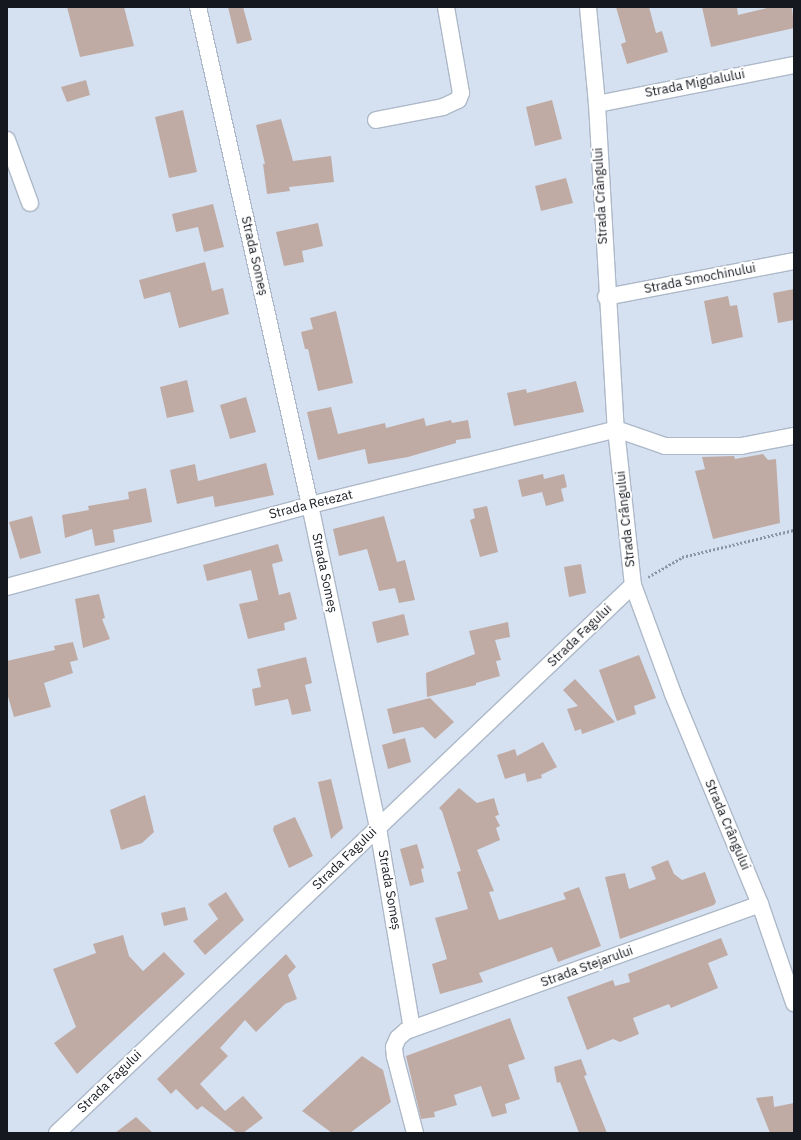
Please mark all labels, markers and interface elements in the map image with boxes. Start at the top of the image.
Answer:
street label: Strada Migdalului [644,67,746,101]
street label: Strada Crângului [591,147,611,245]
street label: Strada Someș [237,215,271,297]
street label: Strada Smochinului [643,261,757,297]
street label: Strada Crângului [613,470,639,568]
street label: Strada Retezat [268,487,354,523]
street label: Strada Someș [308,532,340,614]
street label: Strada Fagului [545,601,615,671]
street label: Strada Crângului [701,777,753,873]
street label: Strada Fagului [310,824,380,894]
street label: Strada Someș [374,849,404,931]
street label: Strada Stejarului [539,943,635,991]
street label: Strada Fagului [75,1047,145,1117]

